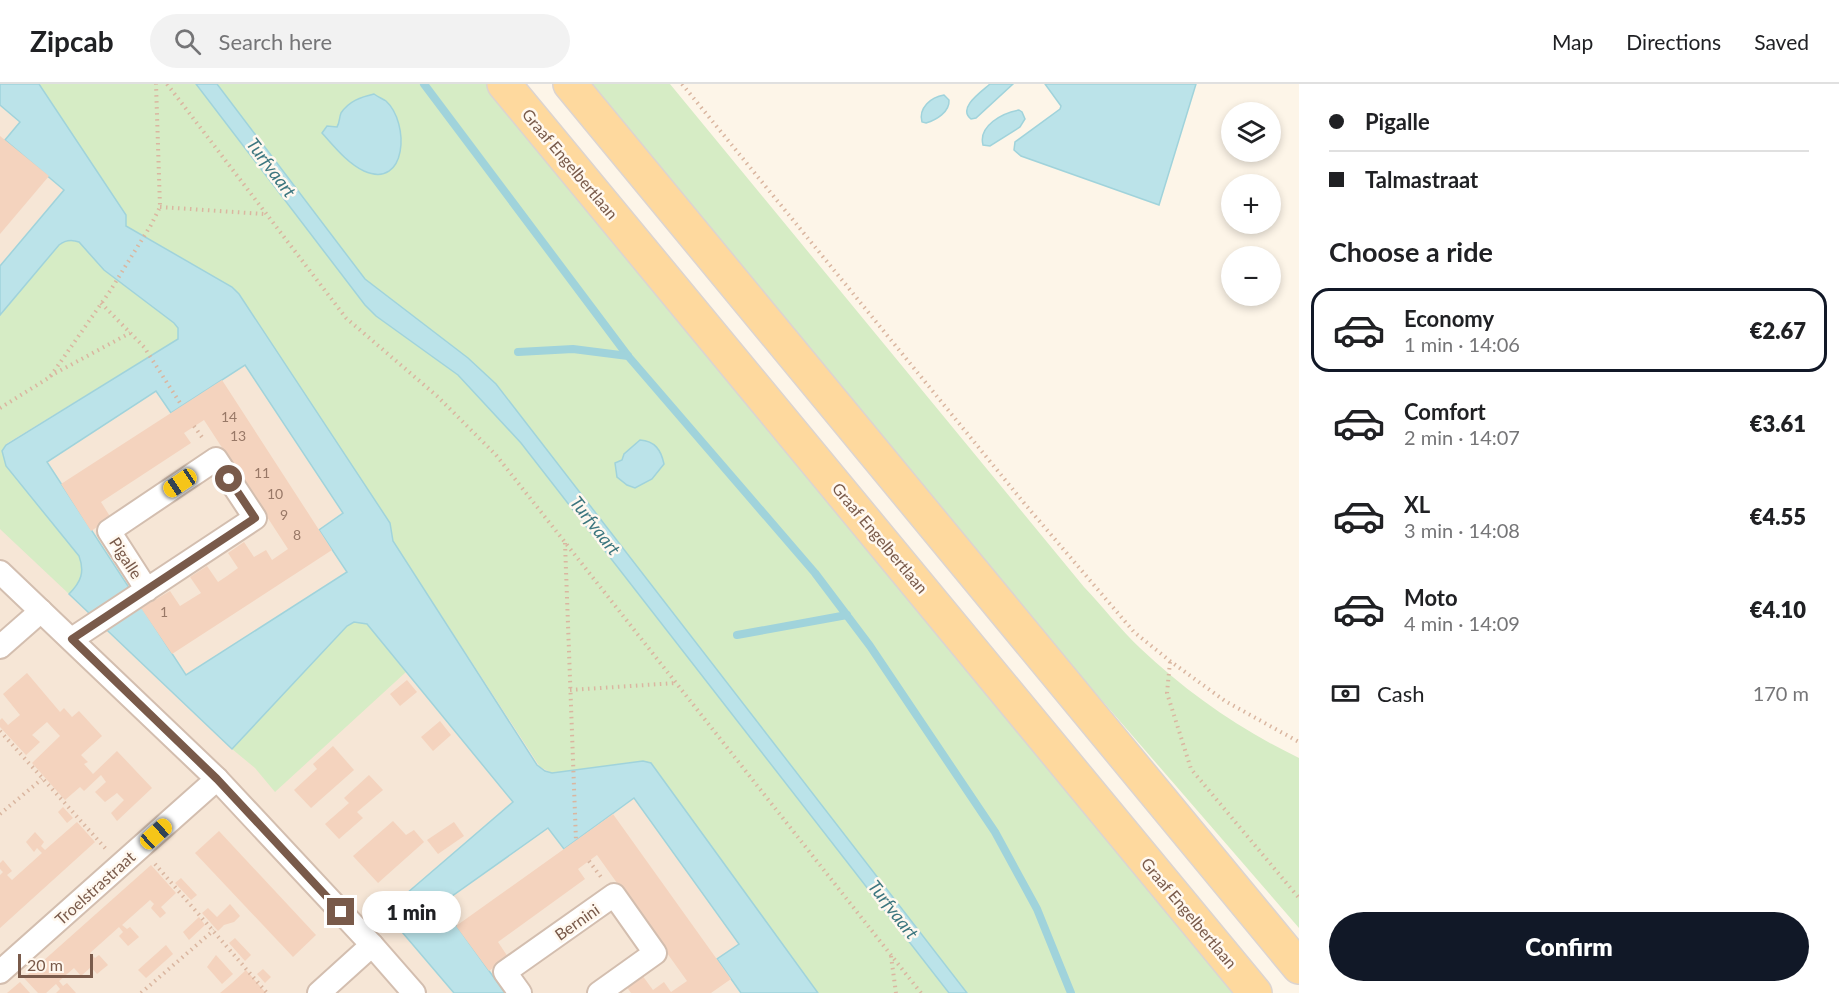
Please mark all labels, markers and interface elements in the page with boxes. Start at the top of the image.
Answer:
search box [150,14,570,68]
text: Zipcab [30,24,114,58]
icon: search [171,25,204,58]
text: Search here [219,28,332,55]
text: Map [1552,29,1593,54]
text: Directions [1626,29,1721,54]
text: Saved [1754,29,1809,54]
map controls [1221,102,1281,306]
button: layers [1221,102,1281,162]
street label: Graaf Engelbertlaan [519,105,622,223]
text: Pigalle [1365,108,1430,135]
water label: Turfvaart [242,133,302,202]
text: Talmastraat [1365,166,1478,193]
button: + [1221,174,1281,234]
text: Choose a ride [1329,235,1493,268]
button: − [1221,246,1281,306]
icon: car [1332,303,1386,357]
text: Economy [1404,305,1494,332]
text: €2.67 [1750,317,1806,344]
text: 1 min · 14:06 [1404,332,1520,356]
icon: car [1332,396,1386,450]
text: Comfort [1404,398,1486,425]
house number: 14 [221,408,237,425]
text: €3.61 [1750,410,1806,437]
text: 2 min · 14:07 [1404,425,1520,449]
house number: 13 [230,427,246,444]
house number: 11 [254,464,270,481]
car [160,465,200,501]
route start [215,465,242,492]
street label: Graaf Engelbertlaan [829,479,932,597]
house number: 10 [267,485,283,502]
icon: car [1332,489,1386,543]
water label: Turfvaart [566,491,626,560]
text: XL [1404,491,1430,518]
text: €4.55 [1750,503,1806,530]
house number: 9 [280,506,288,523]
text: 3 min · 14:08 [1404,518,1520,542]
house number: 8 [293,526,301,543]
street label: Pigalle [106,533,147,582]
icon: car [1332,582,1386,636]
text: Moto [1404,584,1458,611]
text: €4.10 [1750,596,1806,623]
house number: 1 [160,603,168,620]
text: 4 min · 14:09 [1404,611,1520,635]
icon: cash [1329,677,1362,710]
text: Cash [1377,680,1424,707]
text: 170 m [1753,681,1809,705]
car [137,815,175,853]
street label: Troelstrastraat [51,847,139,928]
street label: Graaf Engelbertlaan [1138,854,1241,972]
water label: Turfvaart [864,875,924,944]
callout: 1 min [362,891,461,933]
route end [327,898,354,925]
street label: Bernini [551,899,603,944]
text: 1 min [387,900,436,924]
button: Confirm [1329,912,1809,981]
scale bar [18,951,93,978]
text: 20 m [27,955,63,974]

